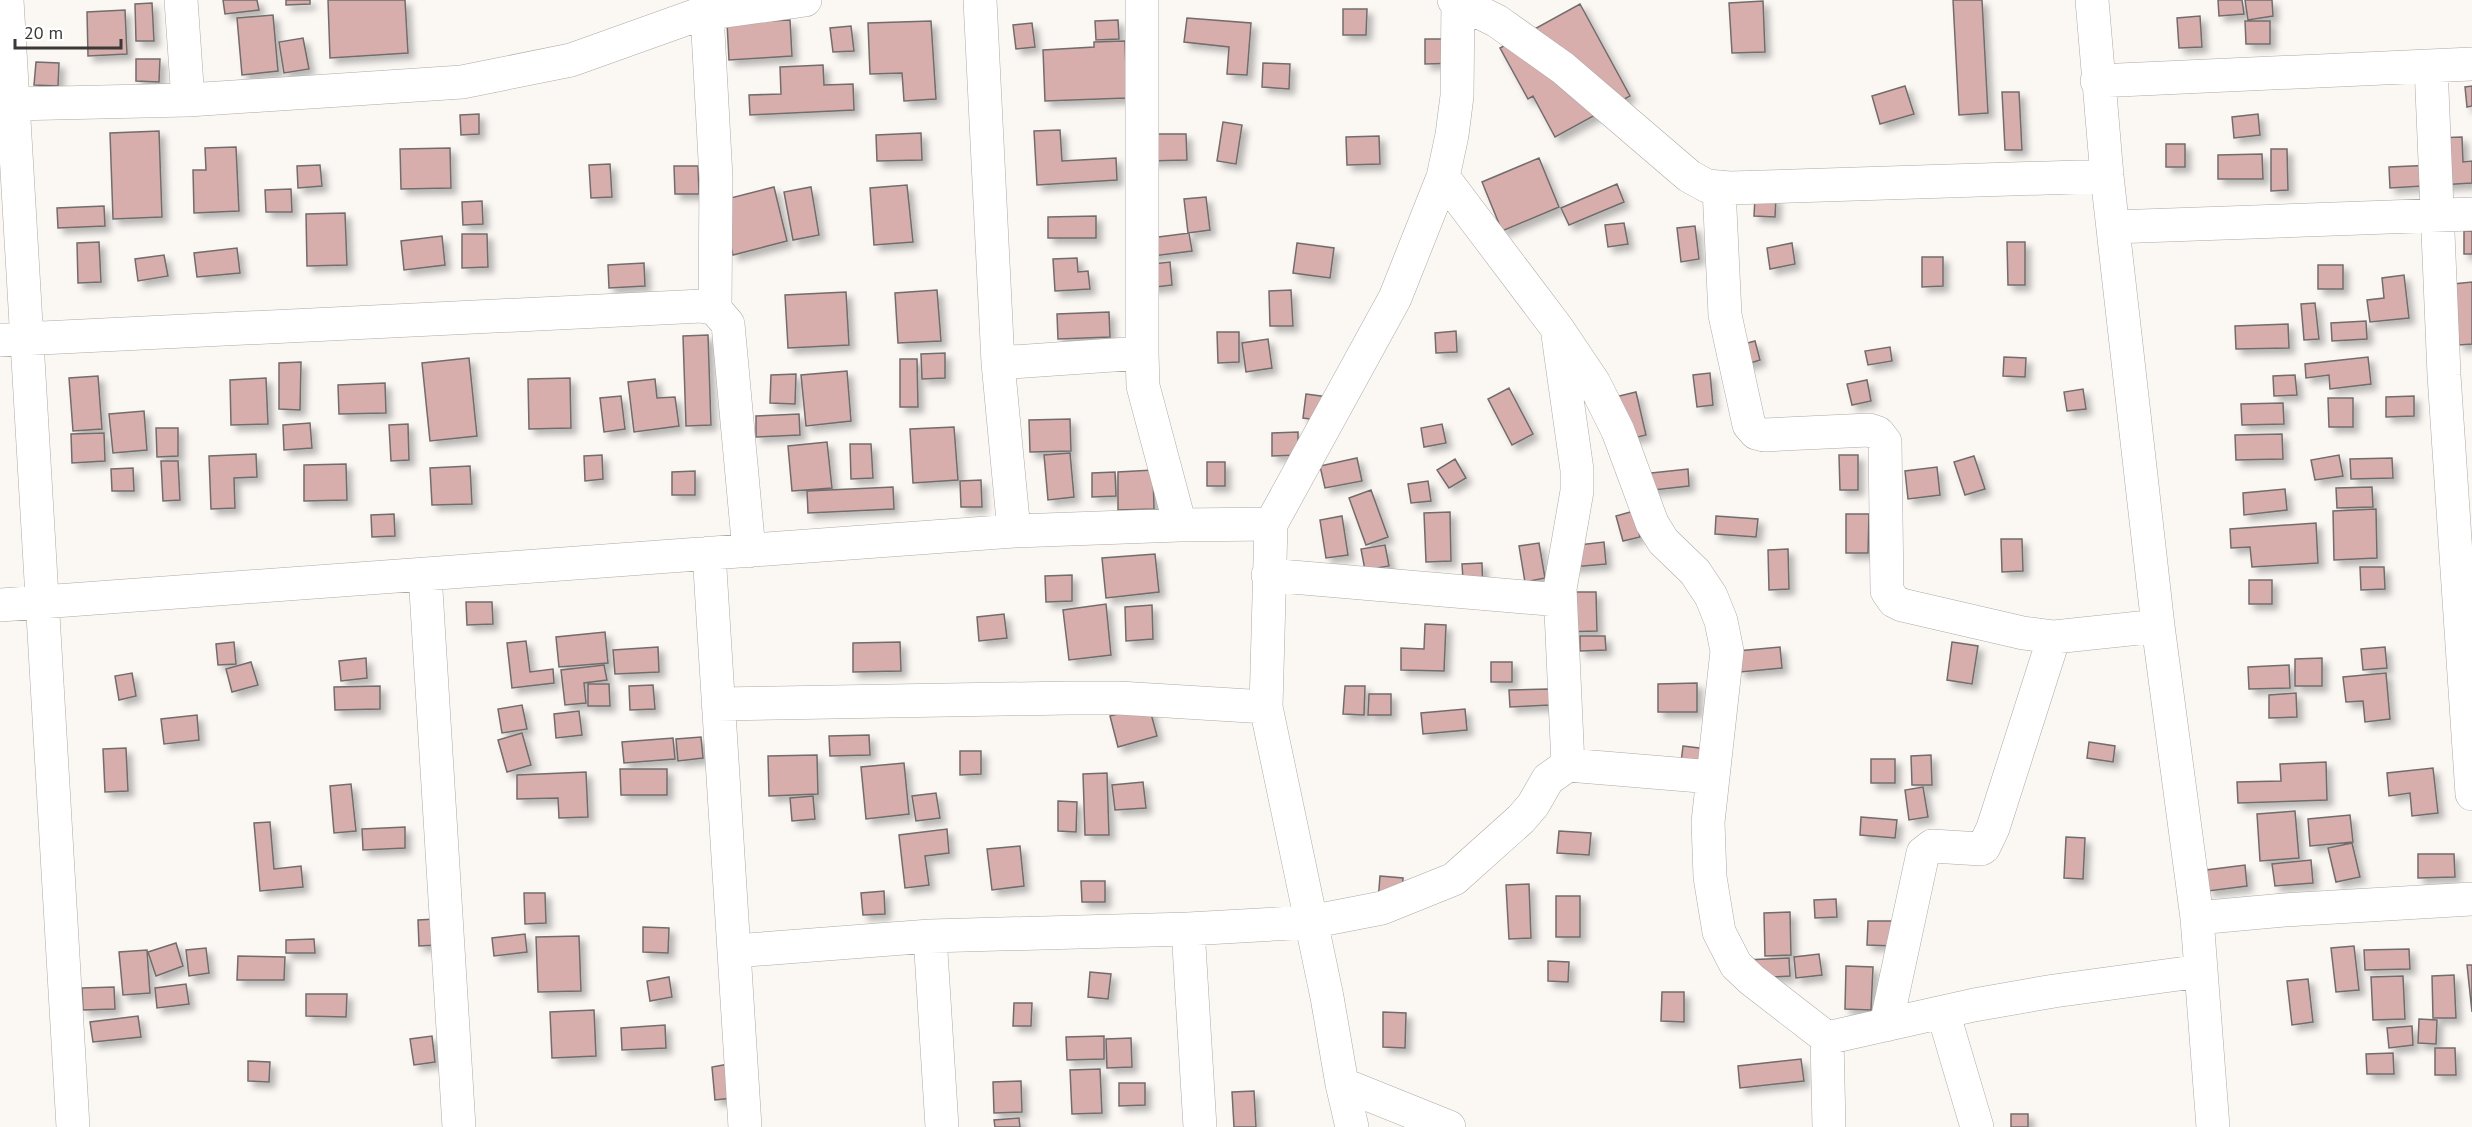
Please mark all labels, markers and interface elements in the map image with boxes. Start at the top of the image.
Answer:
scale bar [15,12,122,50]
text: 20 m [24,21,63,44]

